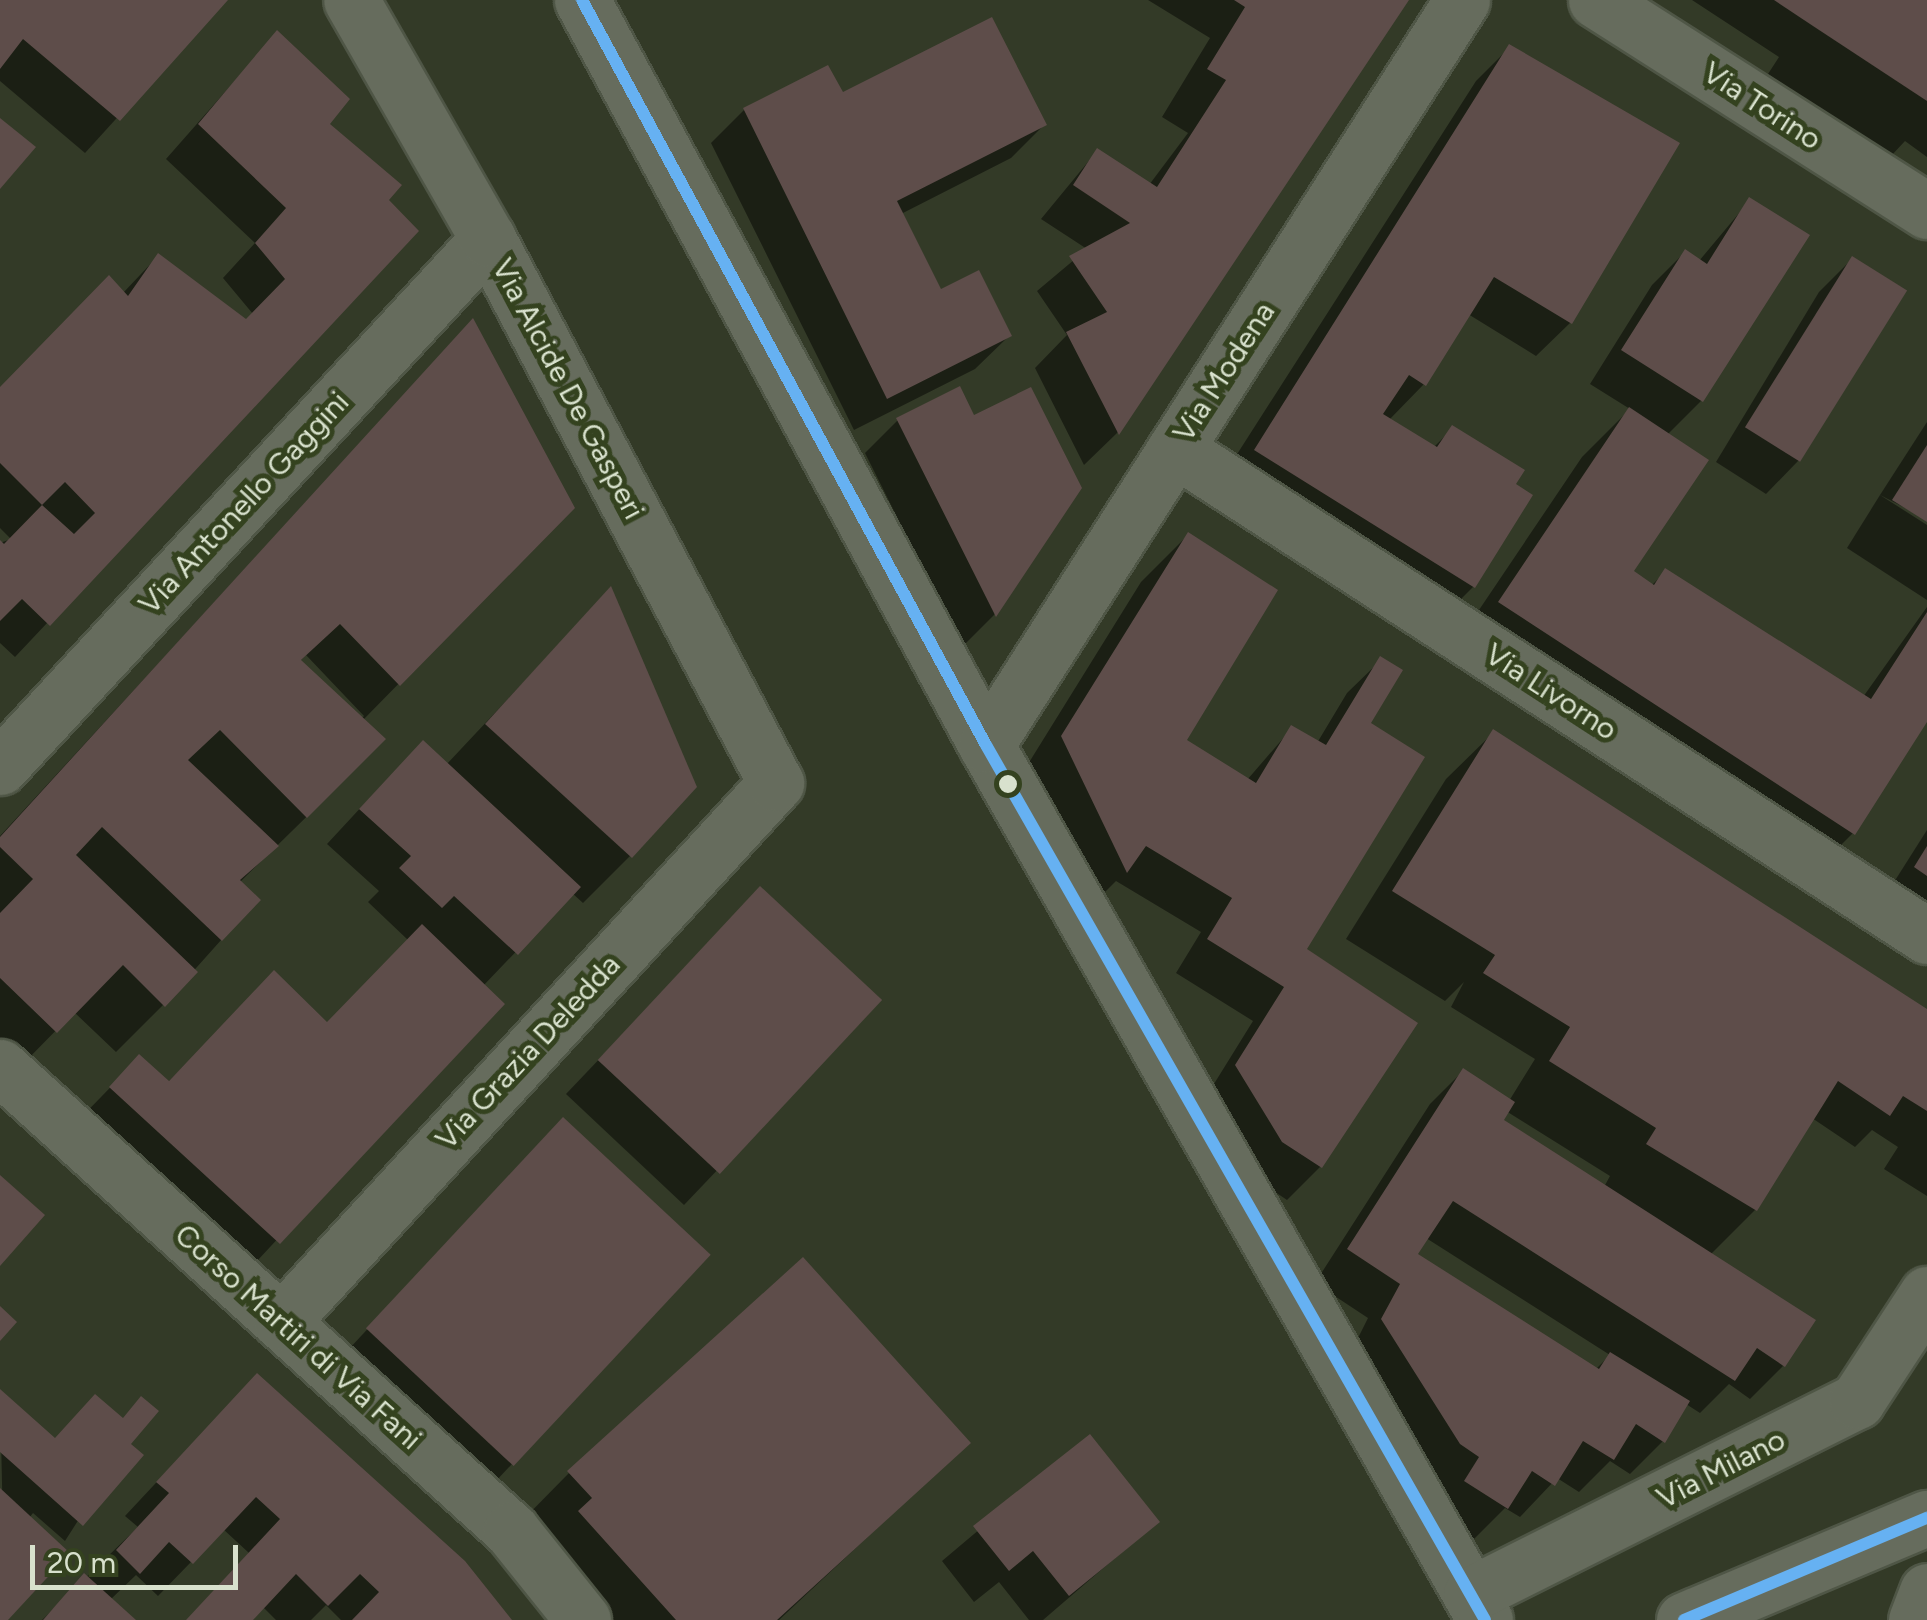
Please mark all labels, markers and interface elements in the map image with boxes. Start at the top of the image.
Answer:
street label: Via Torino [1696,54,1828,158]
street label: Via Alcide De Gasperi [484,253,652,525]
street label: Via Modena [1166,295,1282,449]
street label: Via Antonello Gaggini [132,384,356,622]
street label: Via Livorno [1478,636,1624,748]
unlabelled marker [998,774,1018,794]
street label: Via Grazia Deledda [428,947,628,1157]
street label: Corso Martiri di Via Fani [167,1217,429,1457]
street label: Via Milano [1651,1421,1791,1517]
scale bar [35,1525,242,1587]
text: 20 m [47,1544,116,1581]

